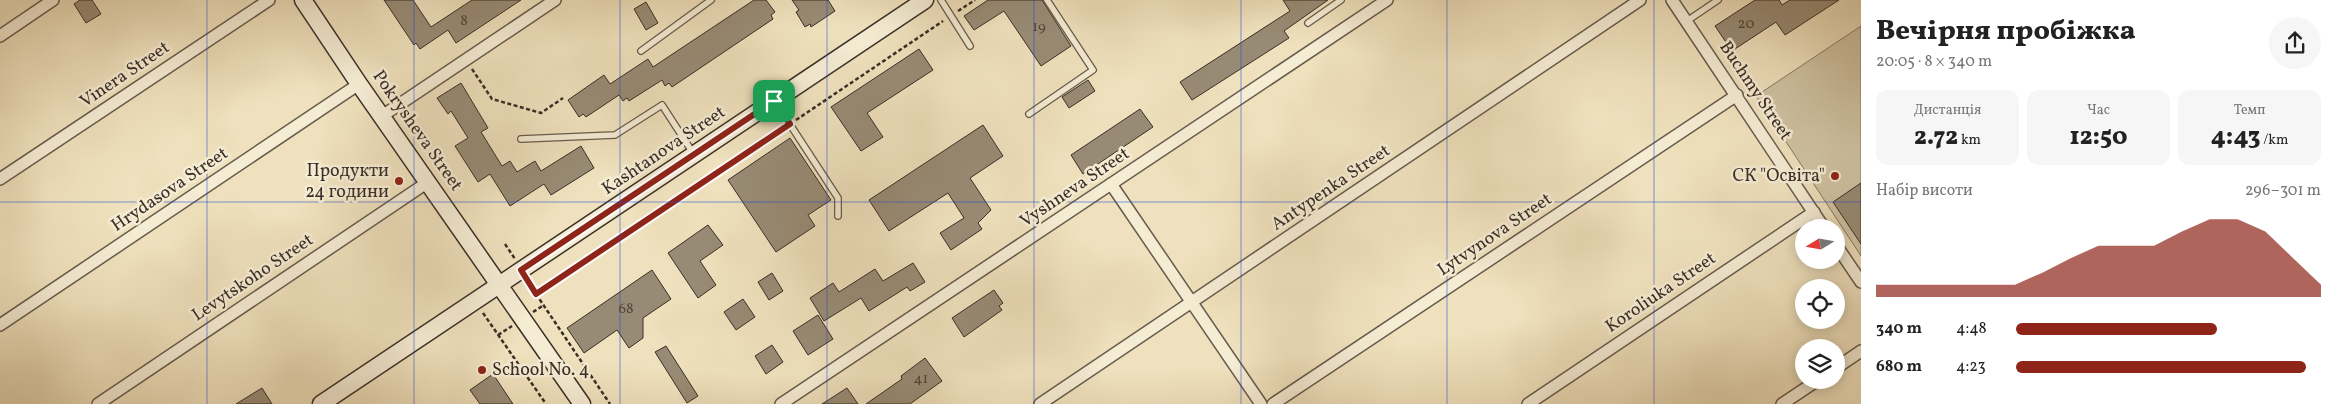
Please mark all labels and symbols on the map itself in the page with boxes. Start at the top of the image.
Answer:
house number: 8 [460,11,468,32]
house number: 20 [1738,14,1754,35]
house number: 19 [1032,17,1046,38]
street label: Vinera Street [75,36,175,114]
street label: Buchmy Street [1713,36,1797,146]
street label: Pokrysheva Street [366,65,468,197]
pin [753,80,795,122]
street label: Kashtanova Street [597,100,731,202]
street label: Antypenka Street [1267,139,1395,237]
street label: Hrydasova Street [107,142,233,238]
street label: Vyshneva Street [1015,142,1135,234]
place label: Продукти 24 години [305,159,389,205]
place label: СК "Освіта" [1733,164,1825,189]
marker: СК "Освіта" [1829,170,1841,182]
marker: Продукти 24 години [393,175,405,187]
street label: Lytvynova Street [1433,187,1557,283]
north arrow [1795,219,1845,269]
street label: Levytskoho Street [187,228,319,328]
street label: Koroliuka Street [1601,247,1721,339]
house number: 68 [618,299,634,320]
place label: School No. 4 [492,358,590,383]
marker: School No. 4 [476,364,488,376]
house number: 41 [914,369,928,390]

